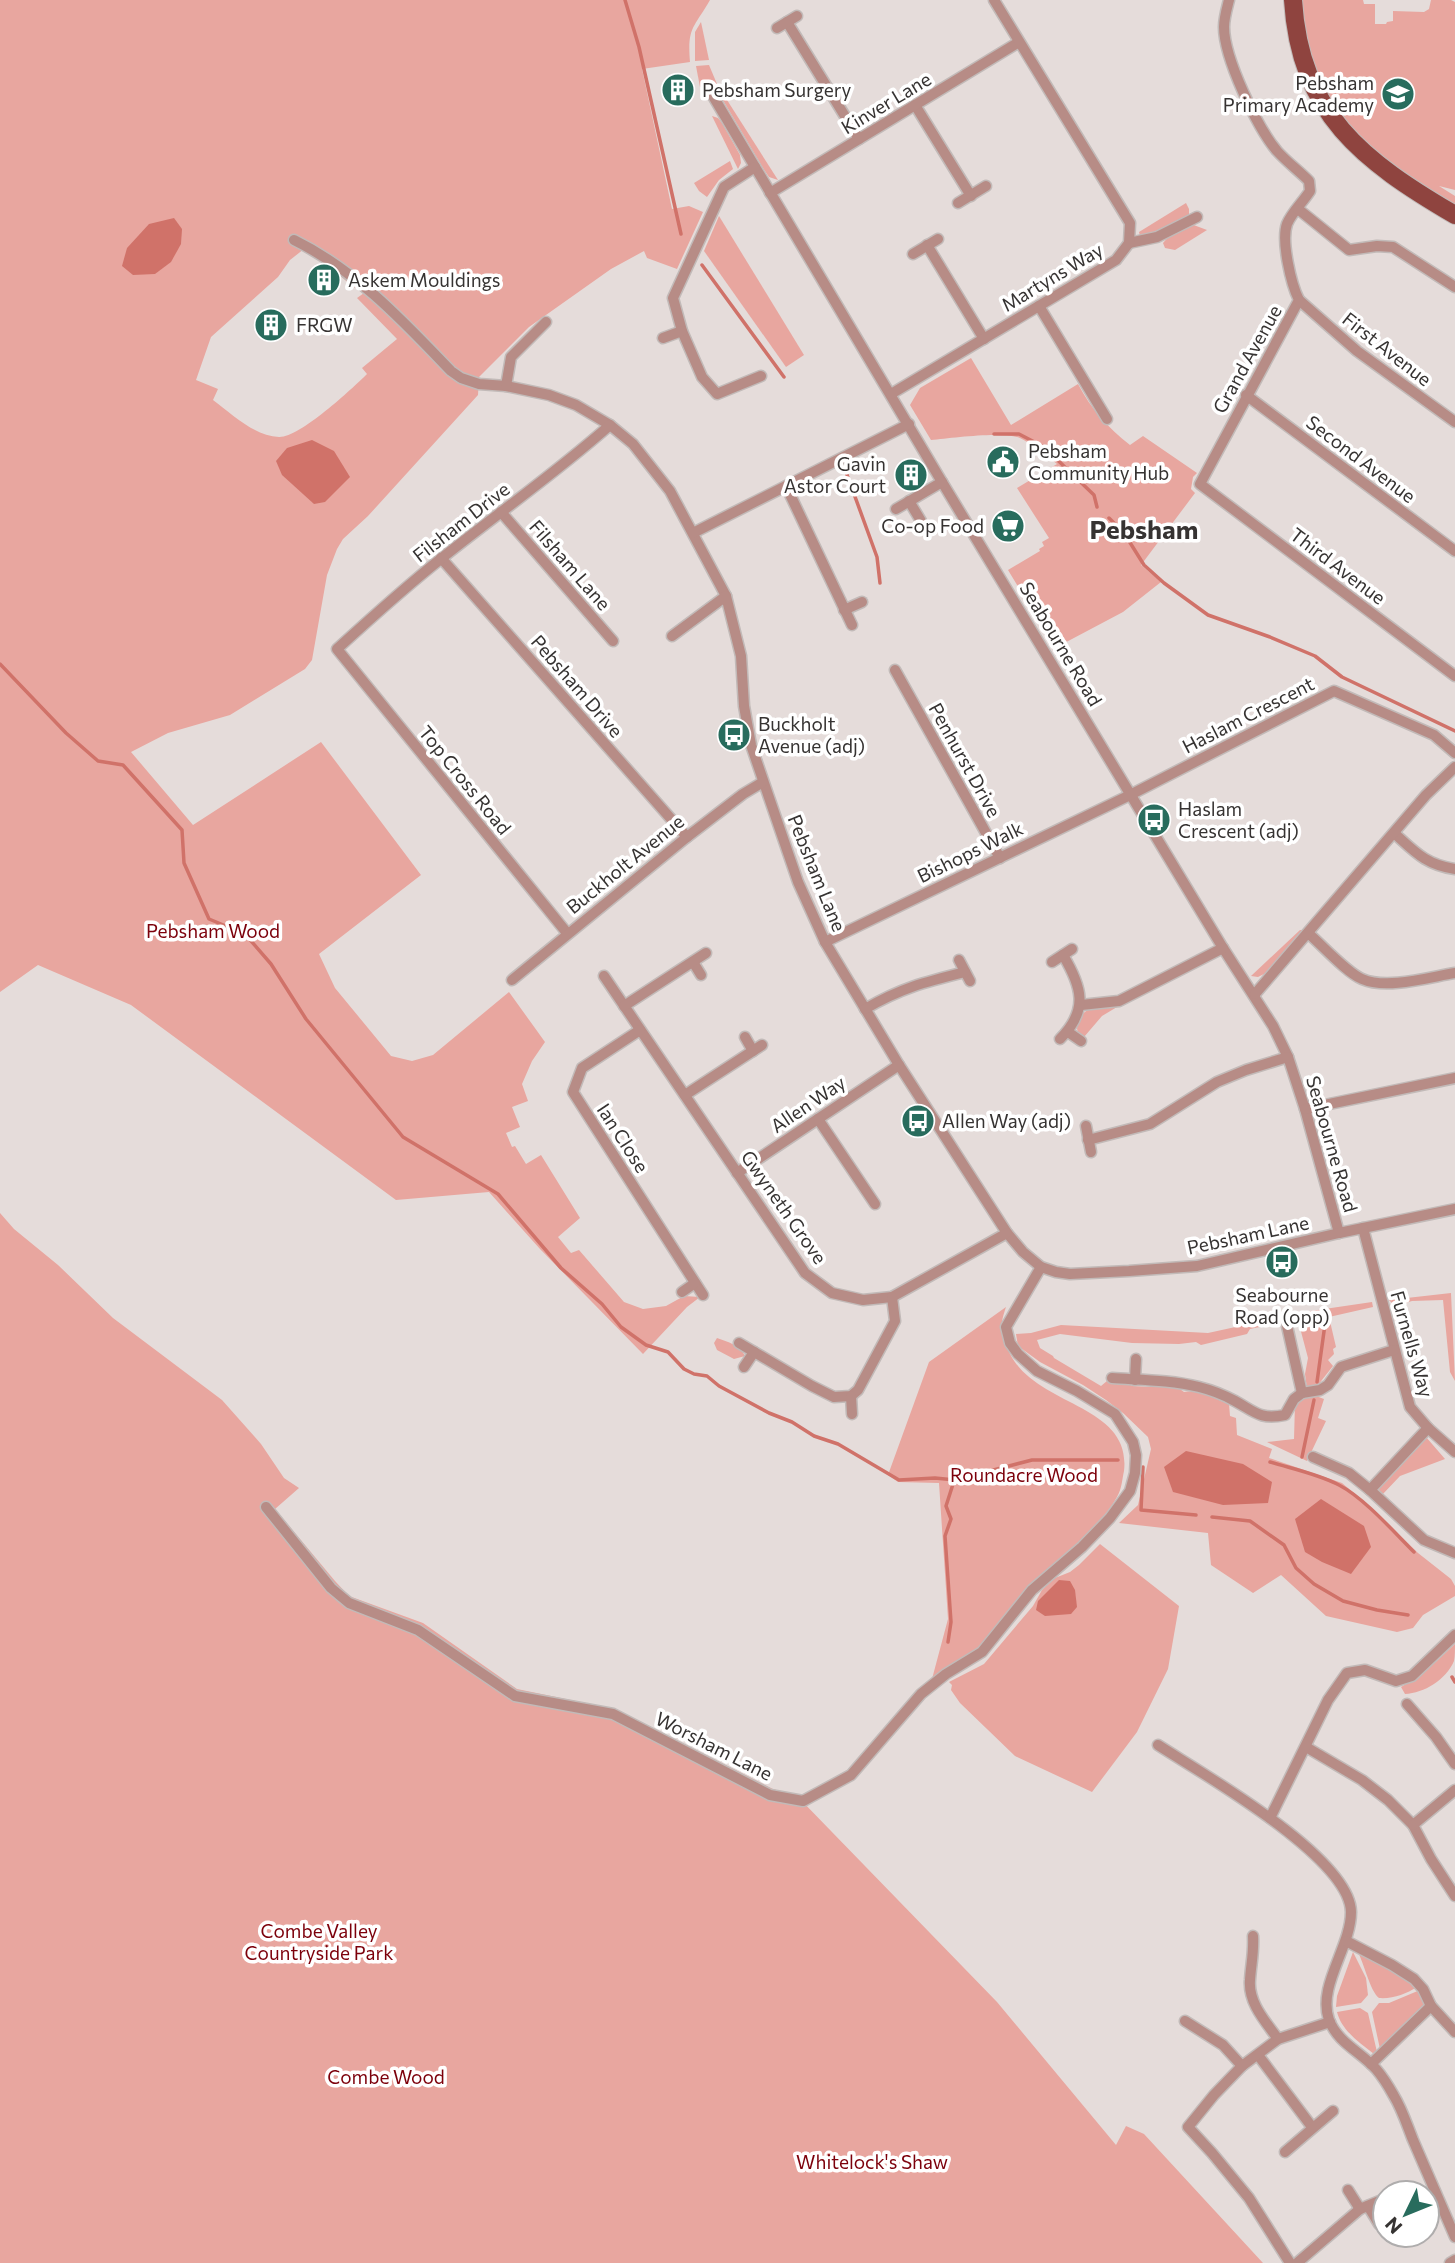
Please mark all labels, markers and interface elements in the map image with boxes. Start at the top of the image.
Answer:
street label: Kinver Lane [837,67,935,138]
building icon: Pebsham Surgery [659,71,697,109]
place label: Pebsham Primary Academy [1223,71,1374,116]
school or university icon: Pebsham Primary Academy [1379,75,1417,113]
place label: Pebsham Surgery [702,78,851,101]
street label: Martyns Way [997,237,1107,316]
building icon: Askem Mouldings [305,261,343,299]
place label: Askem Mouldings [348,268,500,291]
street label: Grand Avenue [1207,301,1286,417]
building icon: FRGW [252,306,290,344]
street label: First Avenue [1338,307,1436,390]
place label: FRGW [296,313,353,336]
street label: Second Avenue [1302,410,1420,507]
place label: Pebsham Community Hub [1028,439,1169,484]
public building icon: Pebsham Community Hub [984,443,1022,481]
place label: Gavin Astor Court [784,452,886,497]
building icon: Gavin Astor Court [892,456,930,494]
street label: Filsham Drive [408,477,514,566]
supermarket icon: Co-op Food [989,507,1027,545]
district label: Pebsham [1090,513,1198,544]
place label: Co-op Food [881,514,984,537]
street label: Filsham Lane [525,515,616,614]
street label: Third Avenue [1286,522,1390,609]
street label: Seabourne Road [1015,577,1108,710]
street label: Pebsham Drive [527,630,628,742]
street label: Haslam Crescent [1178,671,1318,758]
street label: Penhurst Drive [925,699,1006,821]
place label: Buckholt Avenue (adj) [758,712,865,757]
bus stop icon: Buckholt Avenue (adj) [715,716,753,754]
street label: Top Cross Road [414,721,516,839]
place label: Haslam Crescent (adj) [1178,797,1299,842]
bus stop icon: Haslam Crescent (adj) [1135,801,1173,839]
street label: Buckholt Avenue [561,809,688,918]
street label: Pebsham Lane [784,811,851,935]
street label: Bishops Walk [913,816,1026,887]
park label: Pebsham Wood [146,919,280,942]
street label: Allen Way [766,1070,850,1137]
street label: Seabourne Road [1302,1073,1363,1215]
street label: Ian Close [593,1099,654,1176]
bus stop icon: Allen Way (adj) [899,1102,937,1140]
place label: Allen Way (adj) [942,1109,1071,1132]
street label: Gwyneth Grove [737,1146,832,1268]
street label: Pebsham Lane [1185,1210,1311,1259]
bus stop icon: Seabourne Road (opp) [1263,1243,1301,1281]
place label: Seabourne Road (opp) [1234,1283,1330,1328]
street label: Furnells Way [1386,1288,1439,1400]
park label: Roundacre Wood [950,1463,1098,1486]
street label: Worsham Lane [652,1706,777,1785]
park label: Combe Valley Countryside Park [245,1919,393,1964]
park label: Combe Wood [327,2065,445,2088]
park label: Whitelock's Shaw [796,2150,948,2173]
north arrow [1371,2179,1441,2249]
text: N [1380,2213,1406,2239]

